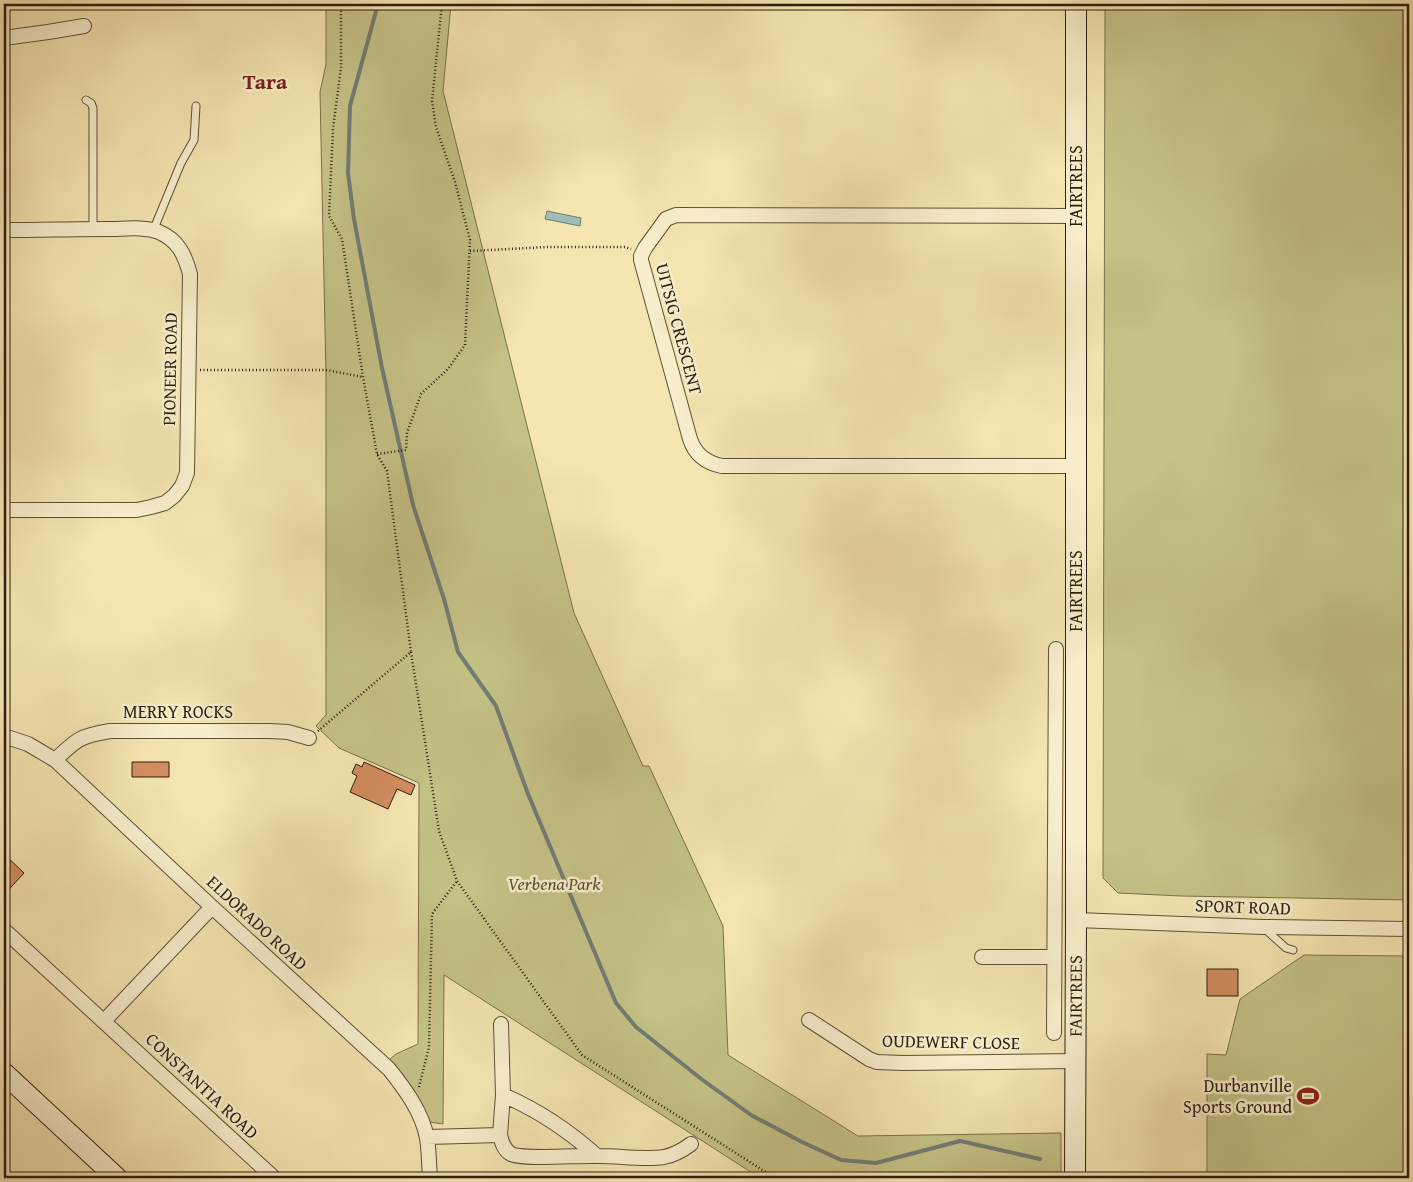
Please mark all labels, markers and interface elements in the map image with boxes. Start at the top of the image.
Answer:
district label: Tara [243,65,288,97]
street label: FAIRTREES [1062,145,1089,227]
street label: UITSIG CRESCENT [649,260,710,398]
street label: PIONEER ROAD [155,312,184,426]
street label: FAIRTREES [1062,550,1089,632]
street label: MERRY ROCKS [123,698,233,725]
street label: ELDORADO ROAD [201,869,314,977]
park label: Verbena Park [508,870,601,897]
street label: SPORT ROAD [1195,891,1292,922]
street label: FAIRTREES [1062,955,1089,1037]
street label: CONSTANTIA ROAD [140,1026,265,1145]
street label: OUDEWERF CLOSE [882,1027,1020,1056]
place label: Durbanville Sports Ground [1183,1072,1292,1120]
sports icon: Durbanville Sports Ground [1295,1083,1321,1109]

